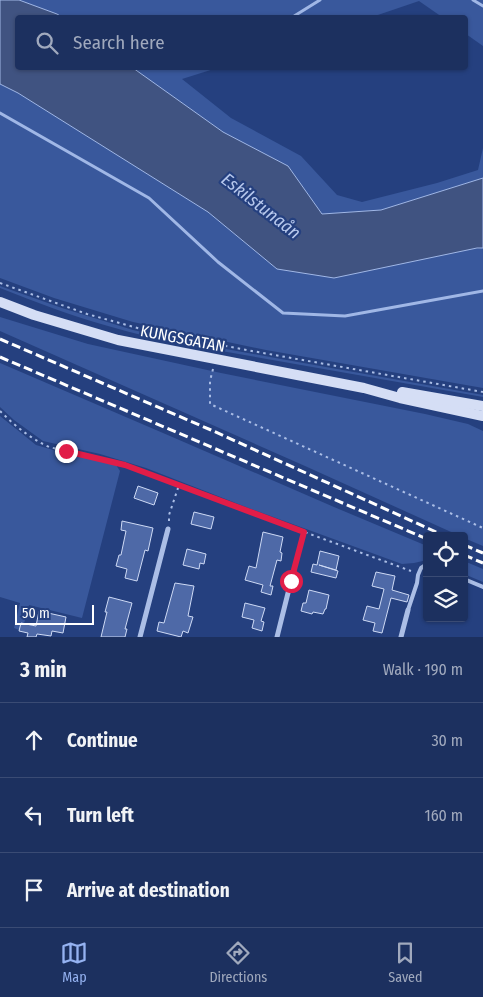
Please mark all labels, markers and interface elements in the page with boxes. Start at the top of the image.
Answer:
search box [15,15,468,70]
icon: search [33,29,61,57]
text: Search here [73,31,165,54]
water label: Eskilstunaån [217,168,305,244]
street label: KUNGSGATAN [139,321,227,356]
route end [55,440,78,463]
map controls [423,532,468,622]
button: locate [423,532,468,577]
route start [280,570,303,593]
button: layers [423,577,468,622]
scale bar [15,602,94,625]
text: 50 m [22,605,50,622]
text: 3 min [20,657,67,683]
text: Walk · 190 m [383,660,463,679]
icon: ahead [20,726,48,754]
text: Continue [67,729,138,752]
text: 30 m [431,731,463,750]
icon: left [20,801,48,829]
text: Turn left [67,804,134,827]
text: 160 m [424,806,463,825]
icon: arrive [20,876,48,904]
text: Arrive at destination [67,879,230,902]
tab: Map [60,939,88,986]
tab: Directions [209,939,267,986]
tab: Saved [388,939,423,986]

